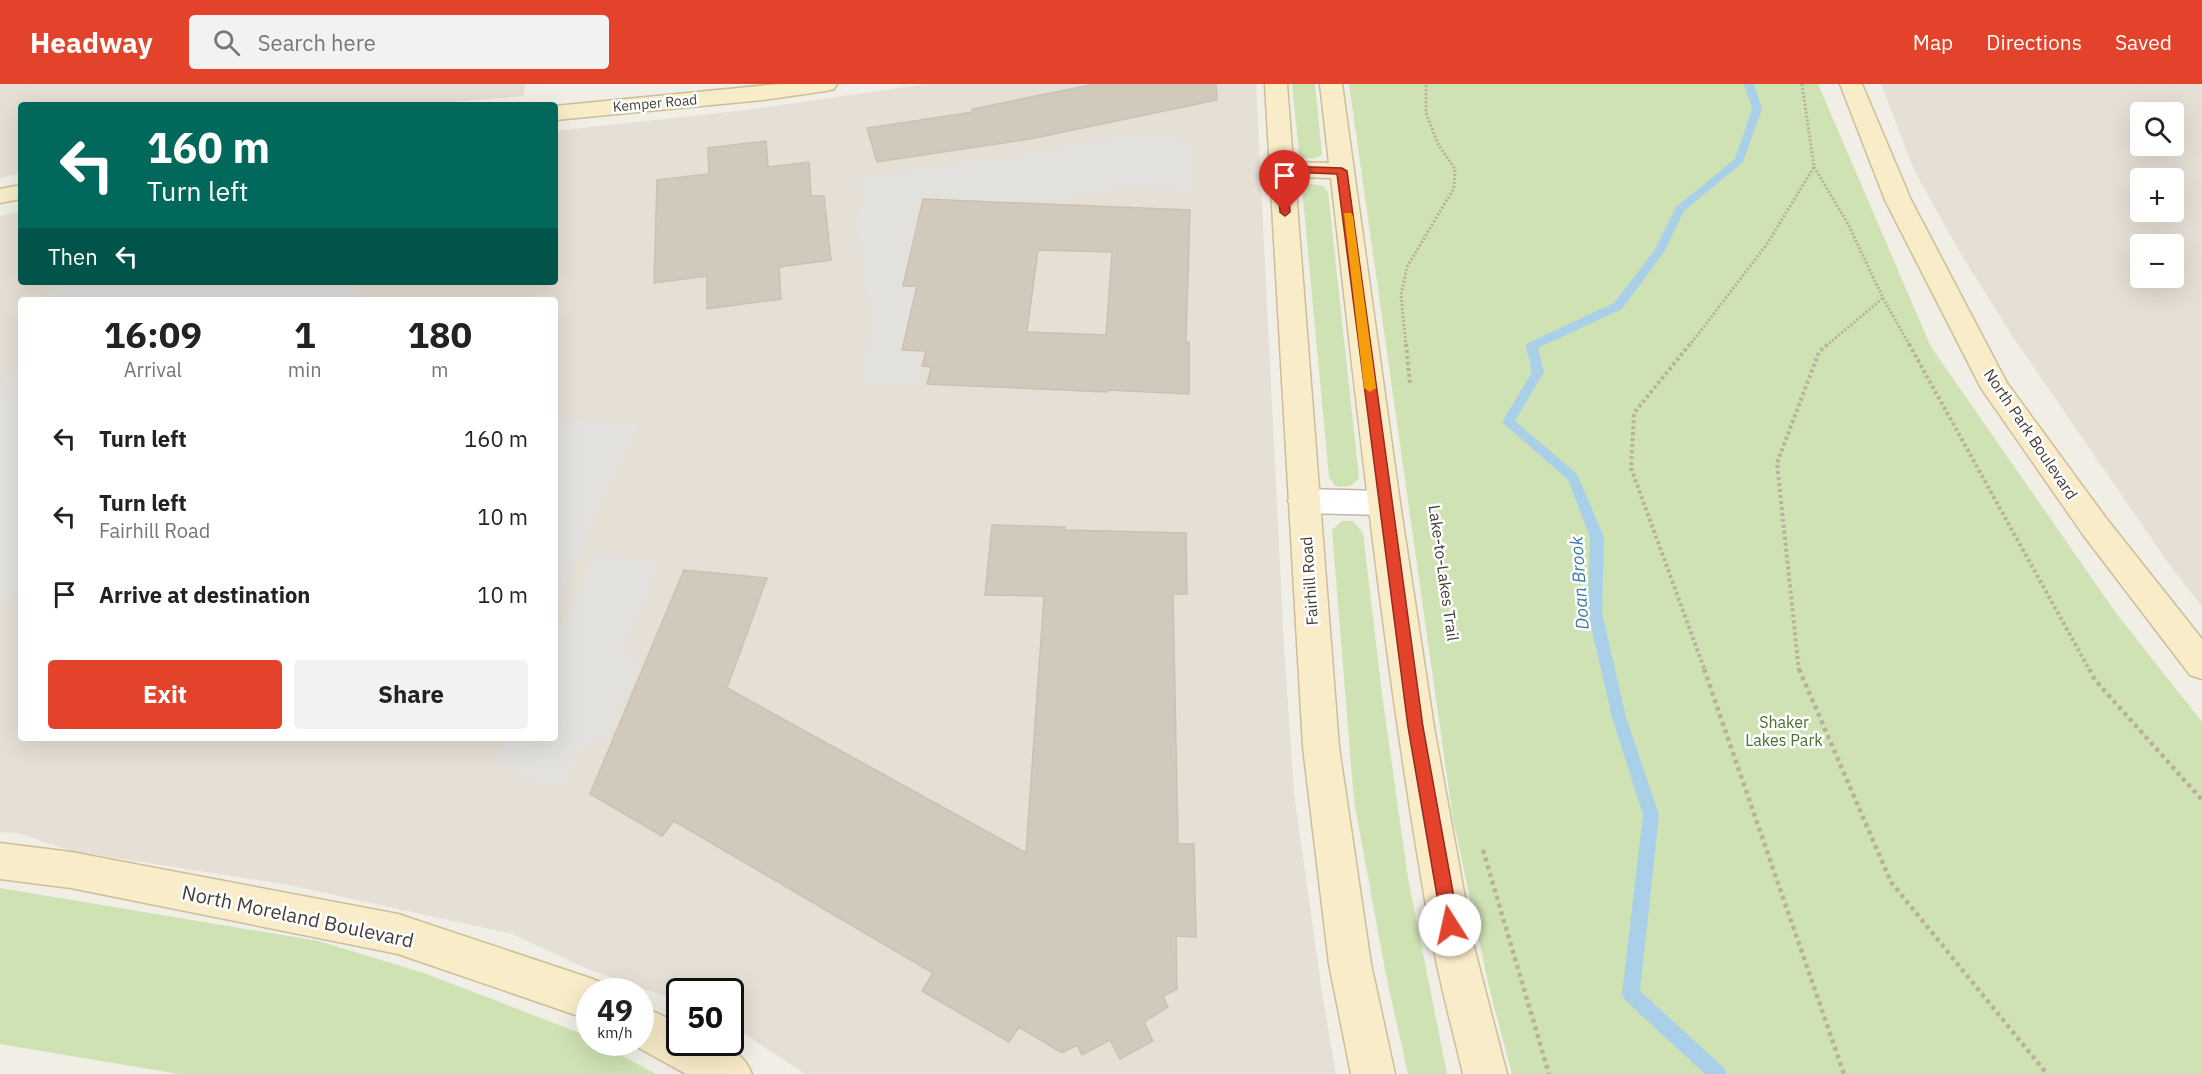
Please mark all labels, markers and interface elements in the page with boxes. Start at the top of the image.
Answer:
search box [189,15,609,69]
text: Headway [30,24,153,61]
icon: search [210,26,243,59]
text: Search here [258,28,376,57]
text: Map [1913,28,1953,56]
text: Directions [1986,28,2082,56]
text: Saved [2115,28,2172,56]
street label: Kemper Road [612,90,698,116]
map controls [2130,102,2184,288]
button: search [2130,102,2184,156]
text: 160 m [147,120,270,175]
icon: left [48,126,126,204]
pin [1259,150,1310,212]
icon: arrive [1268,159,1301,192]
button: + [2130,168,2184,222]
text: Turn left [147,173,248,208]
button: − [2130,234,2184,288]
icon: left [110,240,143,273]
text: Then [48,242,98,271]
text: 16:09 [104,311,202,358]
text: 1 [294,311,316,358]
text: 180 [407,311,472,358]
text: Arrival [124,356,182,383]
text: min [288,356,322,383]
text: m [431,356,449,383]
street label: North Park Boulevard [1980,365,2082,503]
icon: left [48,422,81,455]
text: Turn left [99,424,187,453]
text: 160 m [464,424,528,453]
text: Turn left [99,488,187,517]
icon: left [48,500,81,533]
text: 10 m [477,502,528,531]
street label: Lake-to-Lakes Trail [1425,504,1463,642]
text: Fairhill Road [99,517,210,544]
water label: Doan Brook [1564,535,1594,630]
street label: Fairhill Road [1296,536,1322,626]
icon: arrive [48,578,81,611]
text: Arrive at destination [99,580,310,609]
text: 10 m [477,580,528,609]
button: Exit [48,660,282,729]
button: Share [294,660,528,729]
park label: Shaker Lakes Park [1745,712,1823,750]
street label: North Moreland Boulevard [180,878,416,954]
position arrow [1418,893,1482,957]
speed limit sign: 50 [666,978,744,1056]
text: 49 [597,990,633,1029]
text: km/h [597,1023,633,1042]

